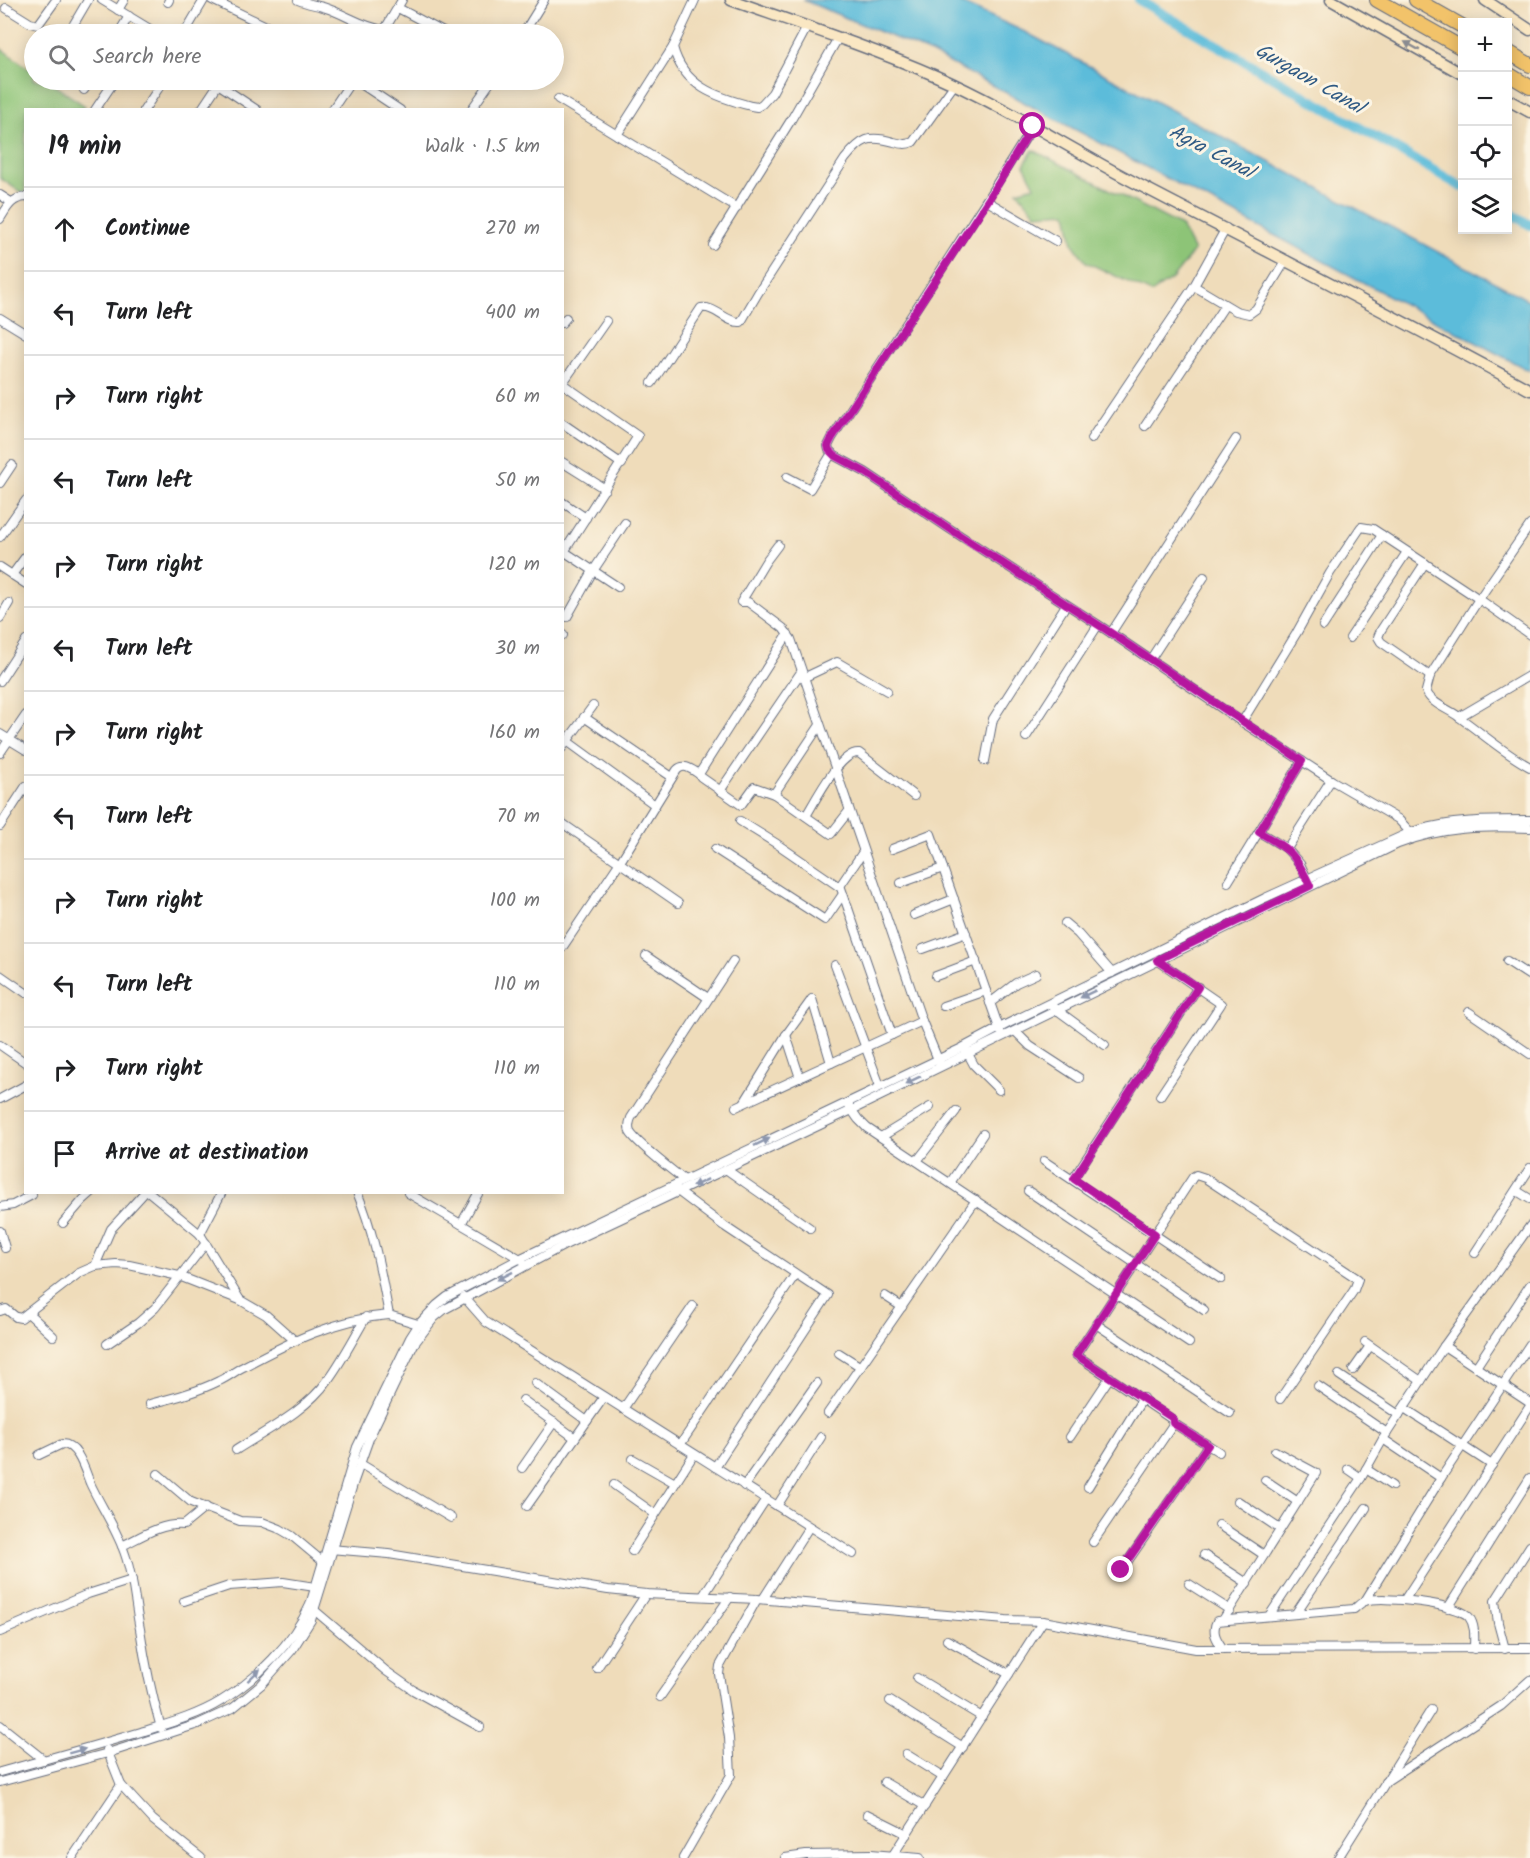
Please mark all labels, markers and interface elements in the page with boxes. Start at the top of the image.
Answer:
map controls [1458,18,1512,234]
button: + [1458,18,1512,72]
search box [24,24,564,90]
water label: Gurgaon Canal [1248,36,1373,126]
text: Search here [93,40,201,75]
icon: search [45,41,78,74]
one-way arrow [1403,41,1420,51]
button: − [1458,72,1512,126]
route start [1019,112,1045,138]
water label: Agra Canal [1163,117,1263,190]
text: 19 min [48,126,121,168]
button: locate [1458,126,1512,180]
text: Walk · 1.5 km [425,131,540,163]
button: layers [1458,180,1512,234]
text: Continue [105,212,190,247]
icon: ahead [48,213,81,246]
text: 270 m [485,213,540,245]
text: Turn left [105,296,192,331]
icon: left [48,297,81,330]
text: 400 m [485,297,540,329]
text: Turn right [105,380,203,415]
icon: right [48,381,81,414]
text: 60 m [495,381,540,413]
text: Turn left [105,464,192,499]
icon: left [48,465,81,498]
text: 50 m [495,465,540,497]
text: Turn right [105,548,203,583]
icon: right [48,549,81,582]
text: 120 m [488,549,540,581]
text: Turn left [105,632,192,667]
icon: left [48,633,81,666]
text: 30 m [495,633,540,665]
text: Turn right [105,716,203,751]
icon: right [48,717,81,750]
text: 160 m [489,717,540,749]
text: Turn left [105,800,192,835]
icon: left [48,801,81,834]
text: 70 m [497,801,540,833]
text: Turn right [105,884,203,919]
icon: right [48,885,81,918]
text: 100 m [490,885,540,917]
text: Turn left [105,968,192,1003]
icon: left [48,969,81,1002]
text: 110 m [494,969,540,1001]
one-way arrow [1080,990,1097,999]
text: Turn right [105,1052,203,1087]
icon: right [48,1053,81,1086]
text: 110 m [494,1053,540,1085]
one-way arrow [905,1076,922,1085]
text: Arrive at destination [105,1136,308,1171]
icon: arrive [48,1137,81,1170]
one-way arrow [753,1138,770,1147]
one-way arrow [691,1178,708,1187]
one-way arrow [496,1271,514,1281]
route end [1107,1556,1133,1582]
one-way arrow [246,1669,261,1682]
one-way arrow [68,1746,86,1755]

